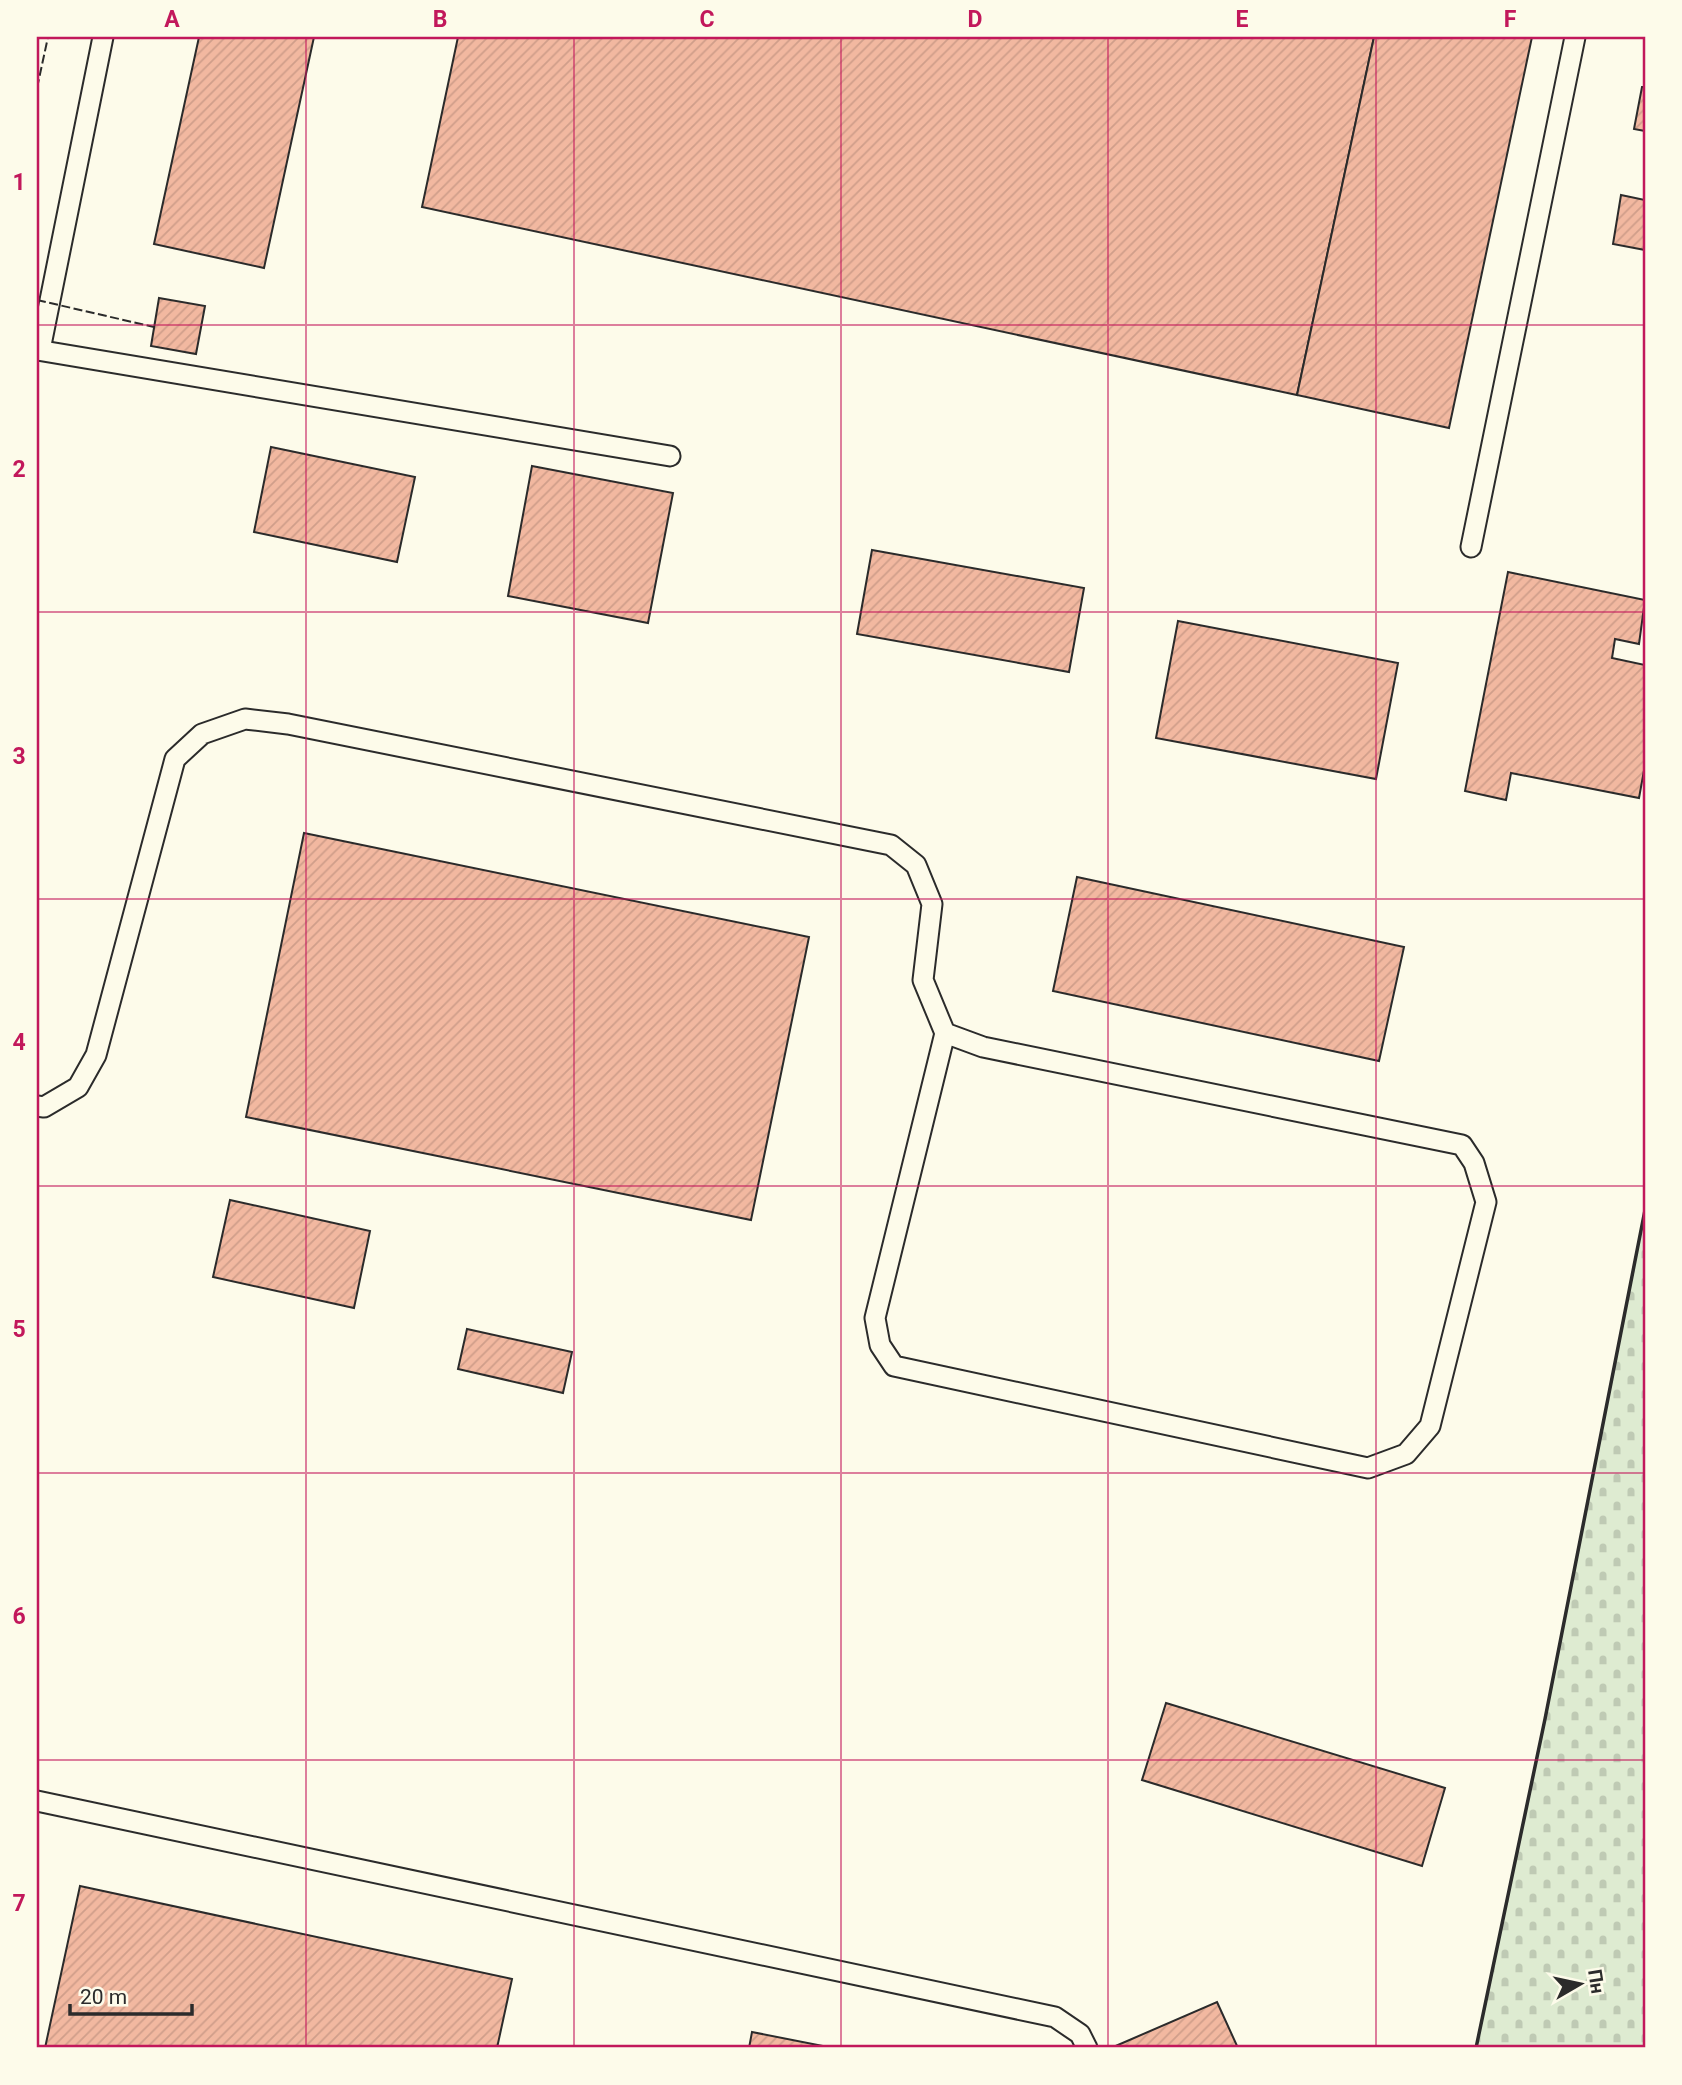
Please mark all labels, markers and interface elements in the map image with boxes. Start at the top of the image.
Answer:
text: A [164,6,180,33]
text: B [433,6,447,33]
text: C [699,6,715,33]
text: D [968,6,982,33]
text: E [1236,6,1249,33]
text: F [1504,6,1517,33]
text: 1 [12,169,26,196]
text: 2 [12,456,26,483]
text: 3 [12,743,26,770]
text: 4 [12,1029,26,1056]
text: 5 [12,1316,26,1343]
text: 6 [12,1603,26,1630]
text: 7 [12,1890,26,1917]
north arrow [1546,1948,1616,2018]
text: Пн [1583,1968,1610,1995]
scale bar [70,1973,192,2017]
text: 20 m [80,1985,127,2009]

